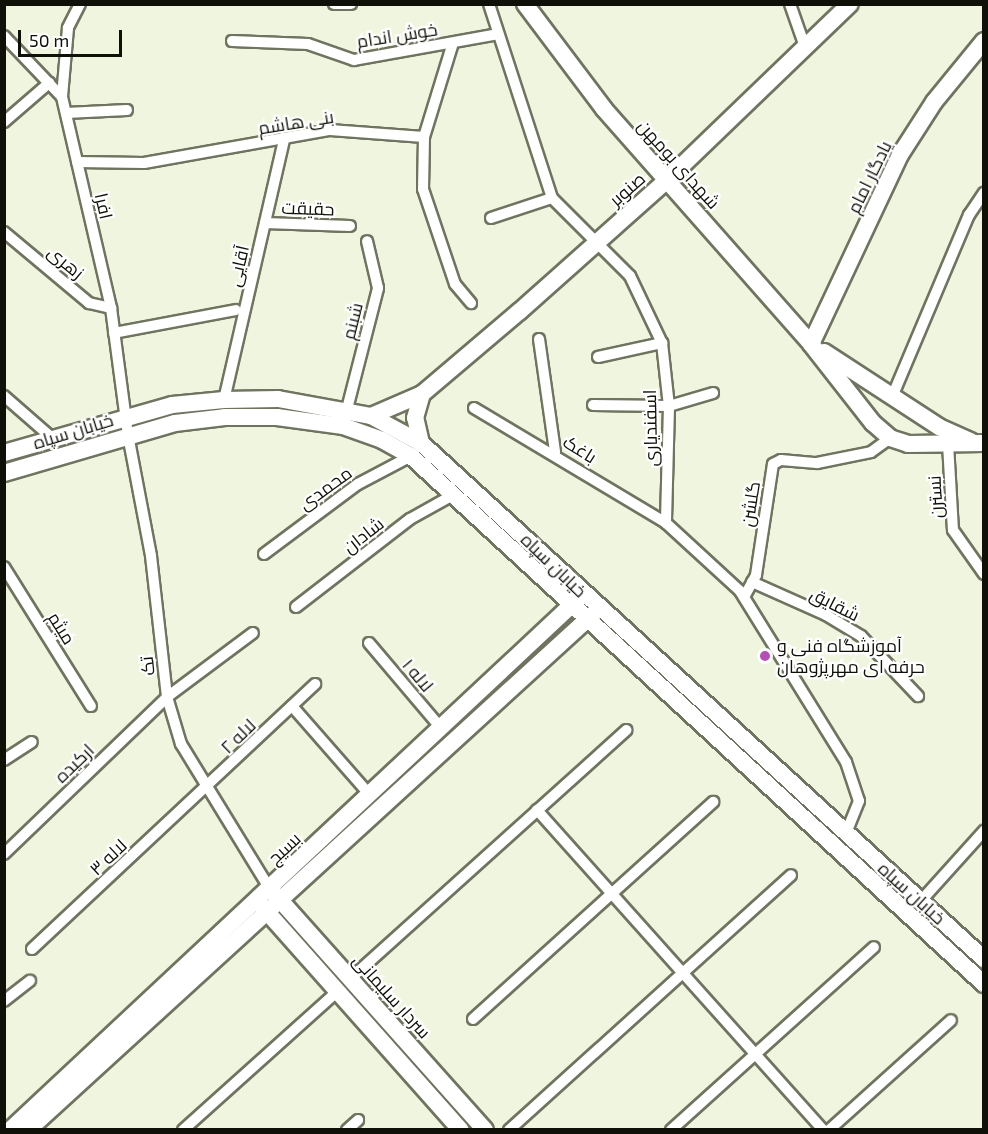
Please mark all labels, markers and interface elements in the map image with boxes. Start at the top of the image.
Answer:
scale bar [21,18,124,56]
street label: خوش اندام [355,18,439,52]
text: 50 m [29,29,69,51]
street label: بنی هاشم [257,105,335,139]
street label: شهدای بومهن [633,115,725,213]
street label: یادگار امام [842,137,896,217]
street label: صنوبر [605,168,649,210]
street label: افرا [91,191,117,221]
street label: حقیقت [281,196,335,220]
street label: زهری [44,241,88,283]
street label: آقایی [223,243,253,289]
street label: شبنم [337,300,367,342]
street label: اسفندیاری [639,389,661,467]
street label: خیابان سپاه [30,409,116,453]
street label: باغک [559,430,601,468]
street label: محمدی [294,462,356,514]
street label: نسترن [923,475,947,519]
street label: گلشن [736,480,764,528]
street label: شادان [338,512,388,558]
street label: خیابان سپاه [517,529,591,601]
street label: شقایق [807,582,863,626]
street label: میثم [44,608,80,648]
place label: آموزشگاه فنی و حرفه ای مهرپژوهان [777,635,925,678]
marker: آموزشگاه فنی و حرفه ای مهرپژوهان [758,649,772,663]
street label: لاله ۱ [398,654,438,696]
street label: تک [135,655,159,677]
street label: لاله ۲ [216,714,260,758]
street label: ارکیده [50,739,98,787]
street label: بسیج [263,828,305,868]
street label: لاله ۳ [85,834,131,880]
street label: خیابان سپاه [874,857,950,929]
street label: سردار سلیمانی [348,949,436,1043]

